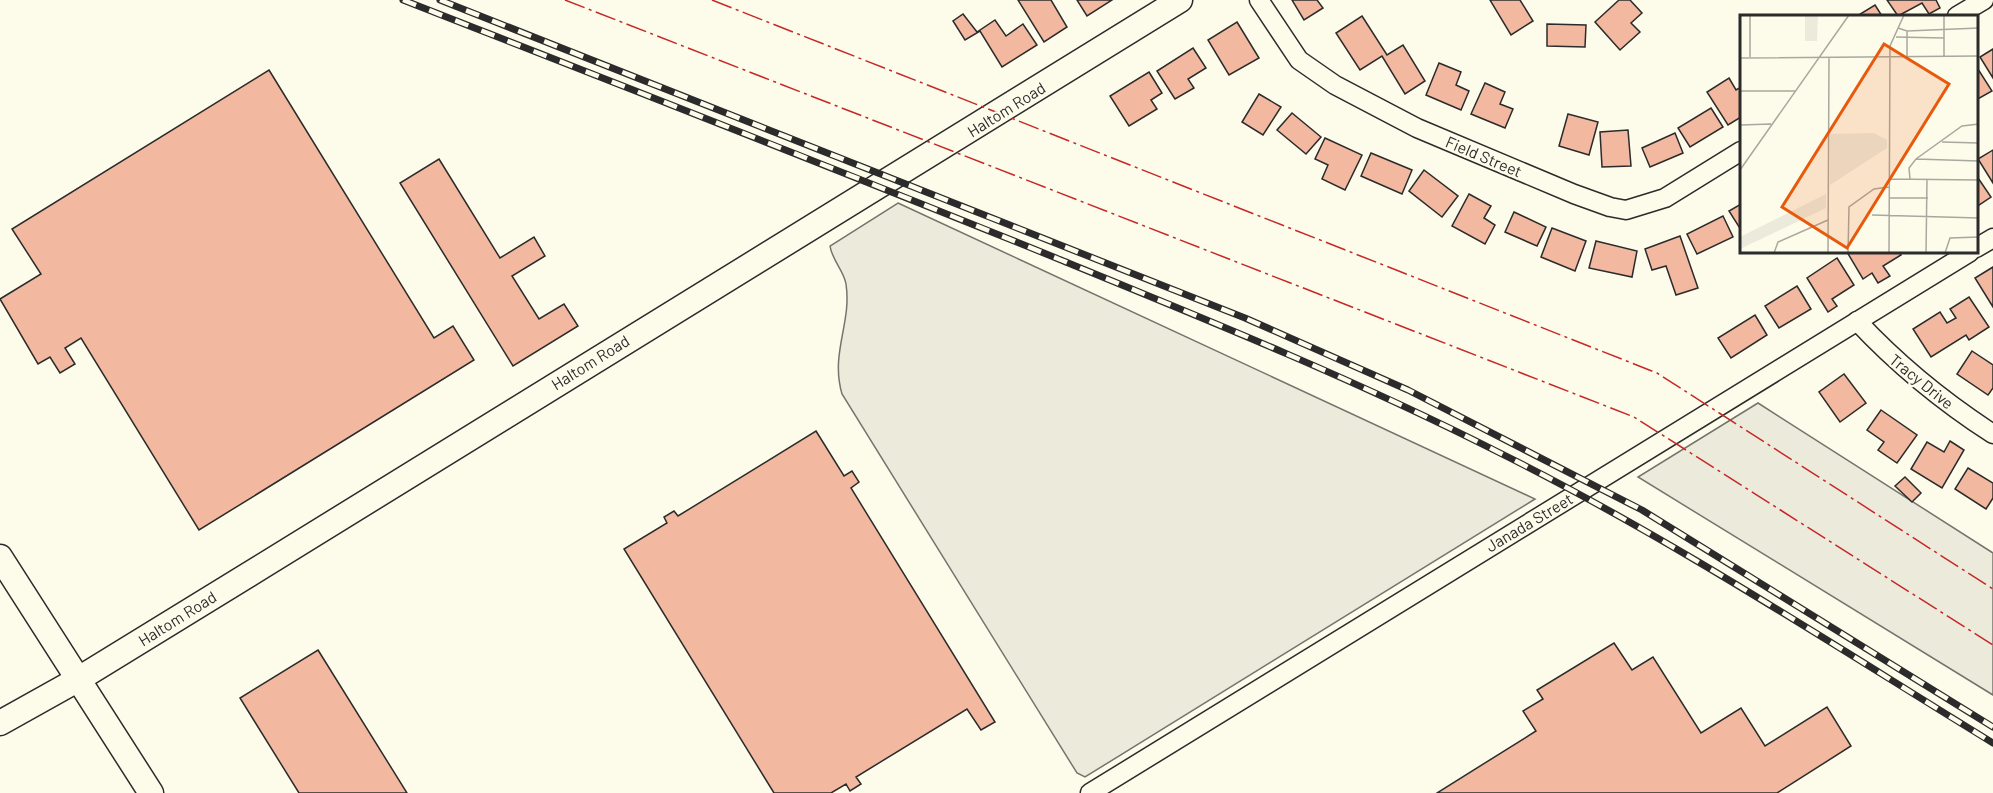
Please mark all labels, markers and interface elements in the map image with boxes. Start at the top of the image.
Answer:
inset map [1740,15,1978,254]
street label: Haltom Road [963,78,1049,140]
street label: Field Street [1443,131,1525,181]
street label: Haltom Road [547,331,633,393]
street label: Tracy Drive [1886,349,1958,413]
street label: Janada Street [1482,489,1576,555]
street label: Haltom Road [134,587,220,649]

